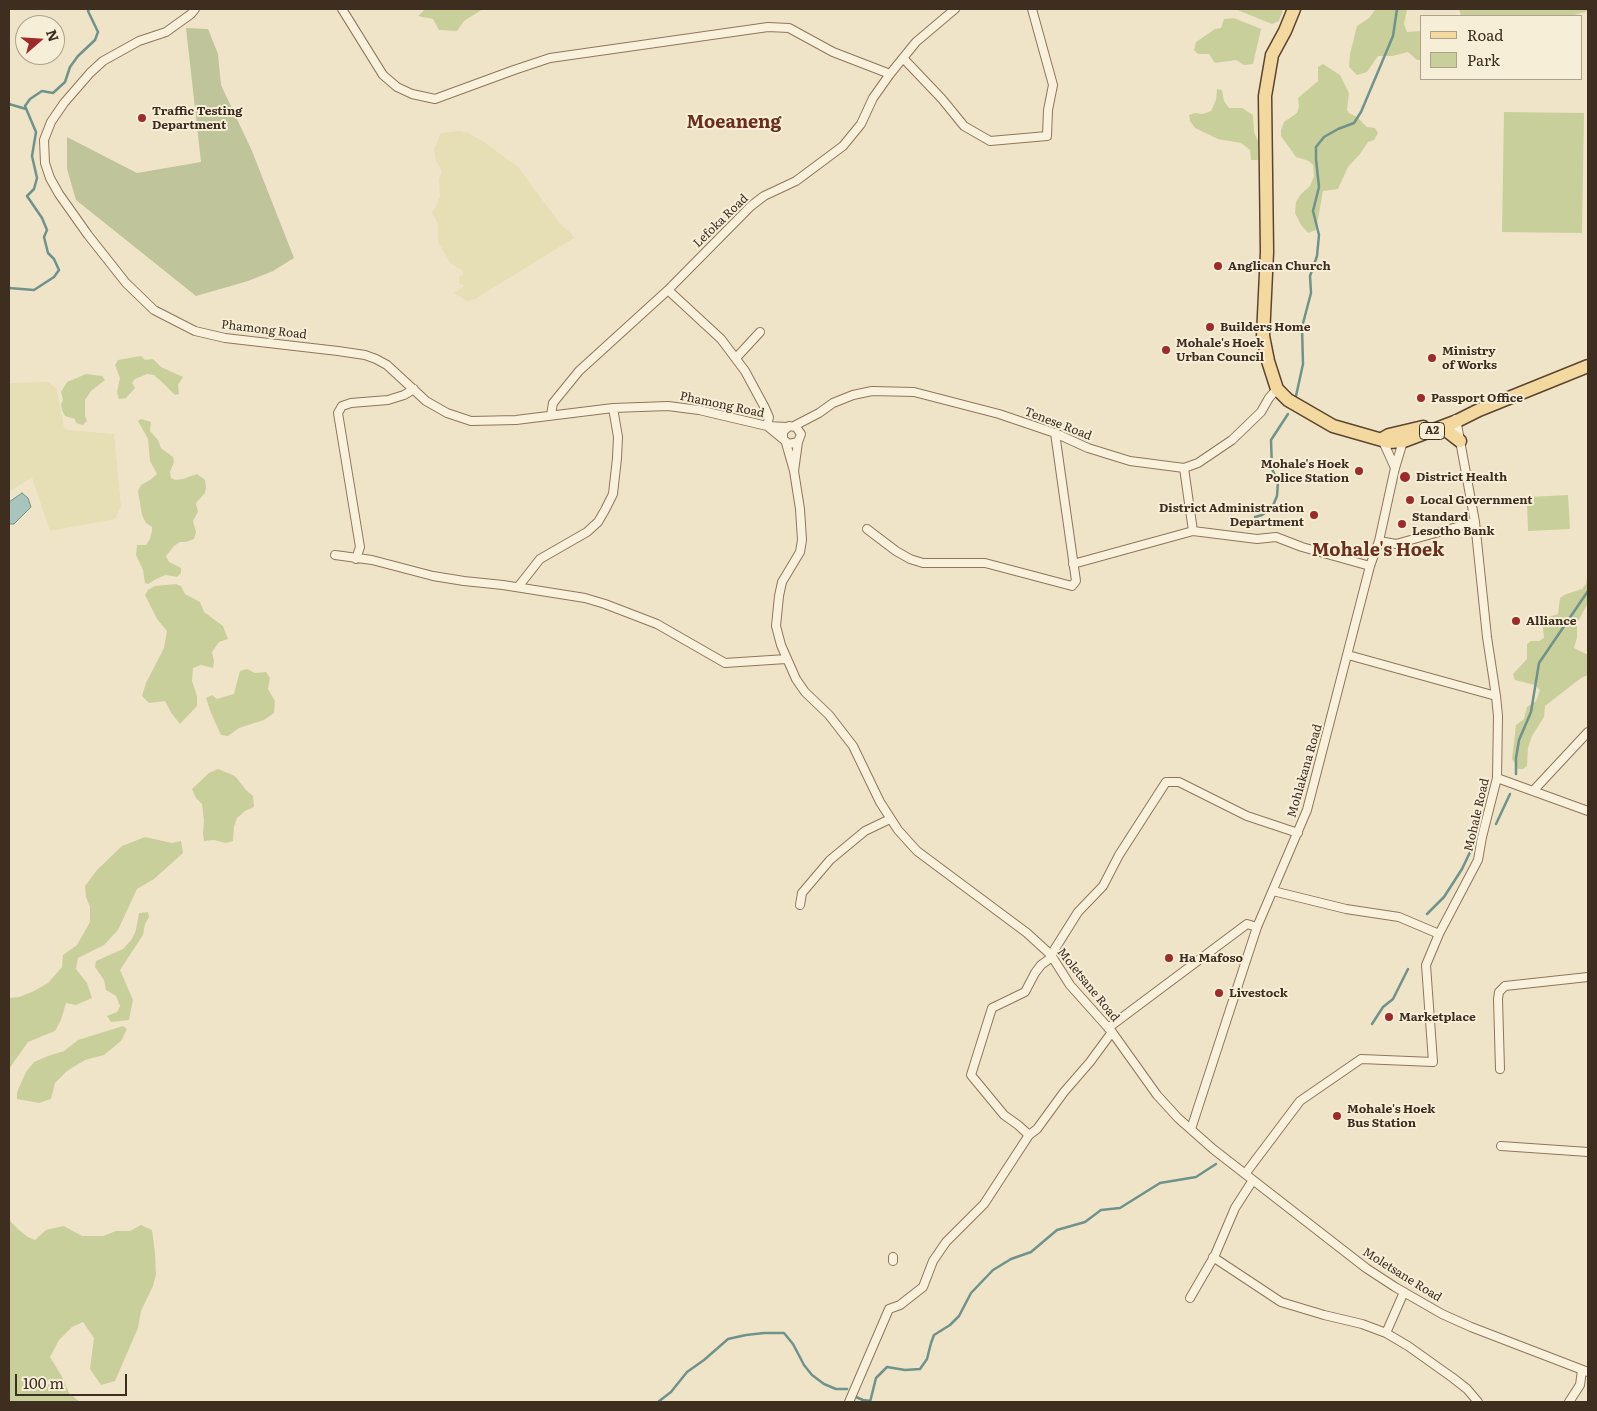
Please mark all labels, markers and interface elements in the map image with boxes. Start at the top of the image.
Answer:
north arrow [15,15,65,65]
legend [1420,15,1582,80]
text: Road [1467,23,1503,46]
text: N [42,27,65,44]
text: Park [1467,48,1500,71]
place label: Traffic Testing Department [152,104,243,132]
marker: Traffic Testing Department [136,112,148,124]
district label: Moeaneng [686,112,782,134]
street label: Lefoka Road [691,191,751,251]
place label: Anglican Church [1228,259,1331,273]
marker: Anglican Church [1212,260,1224,272]
street label: Phamong Road [220,318,308,342]
place label: Builders Home [1220,320,1310,334]
marker: Builders Home [1204,321,1216,333]
place label: Mohale's Hoek Urban Council [1176,336,1264,364]
marker: Mohale's Hoek Urban Council [1160,344,1172,356]
place label: Ministry of Works [1442,344,1497,372]
marker: Ministry of Works [1426,352,1438,364]
street label: Phamong Road [678,389,766,421]
place label: Passport Office [1431,391,1523,405]
marker: Passport Office [1415,392,1427,404]
street label: Tenese Road [1022,405,1094,443]
road number: A2 [1420,422,1444,440]
place label: Mohale's Hoek Police Station [1261,457,1349,485]
marker: Mohale's Hoek Police Station [1353,465,1365,477]
marker: District Health [1398,470,1412,484]
place label: District Health [1416,470,1507,484]
place label: Local Government [1420,493,1532,507]
marker: Local Government [1404,494,1416,506]
place label: District Administration Department [1159,501,1304,529]
marker: District Administration Department [1308,509,1320,521]
place label: Standard Lesotho Bank [1412,510,1495,538]
marker: Standard Lesotho Bank [1396,518,1408,530]
district label: Mohale's Hoek [1312,540,1444,562]
place label: Alliance [1526,614,1576,628]
marker: Alliance [1510,615,1522,627]
street label: Mohlakana Road [1285,723,1325,819]
street label: Mohale Road [1462,777,1492,853]
street label: Moletsane Road [1054,945,1122,1025]
place label: Ha Mafoso [1179,951,1243,965]
marker: Ha Mafoso [1163,952,1175,964]
place label: Livestock [1229,986,1288,1000]
marker: Livestock [1213,987,1225,999]
place label: Marketplace [1399,1010,1476,1024]
marker: Marketplace [1383,1011,1395,1023]
place label: Mohale's Hoek Bus Station [1347,1102,1435,1130]
marker: Mohale's Hoek Bus Station [1331,1110,1343,1122]
street label: Moletsane Road [1360,1245,1444,1305]
scale bar [18,1364,130,1396]
text: 100 m [23,1371,64,1394]

